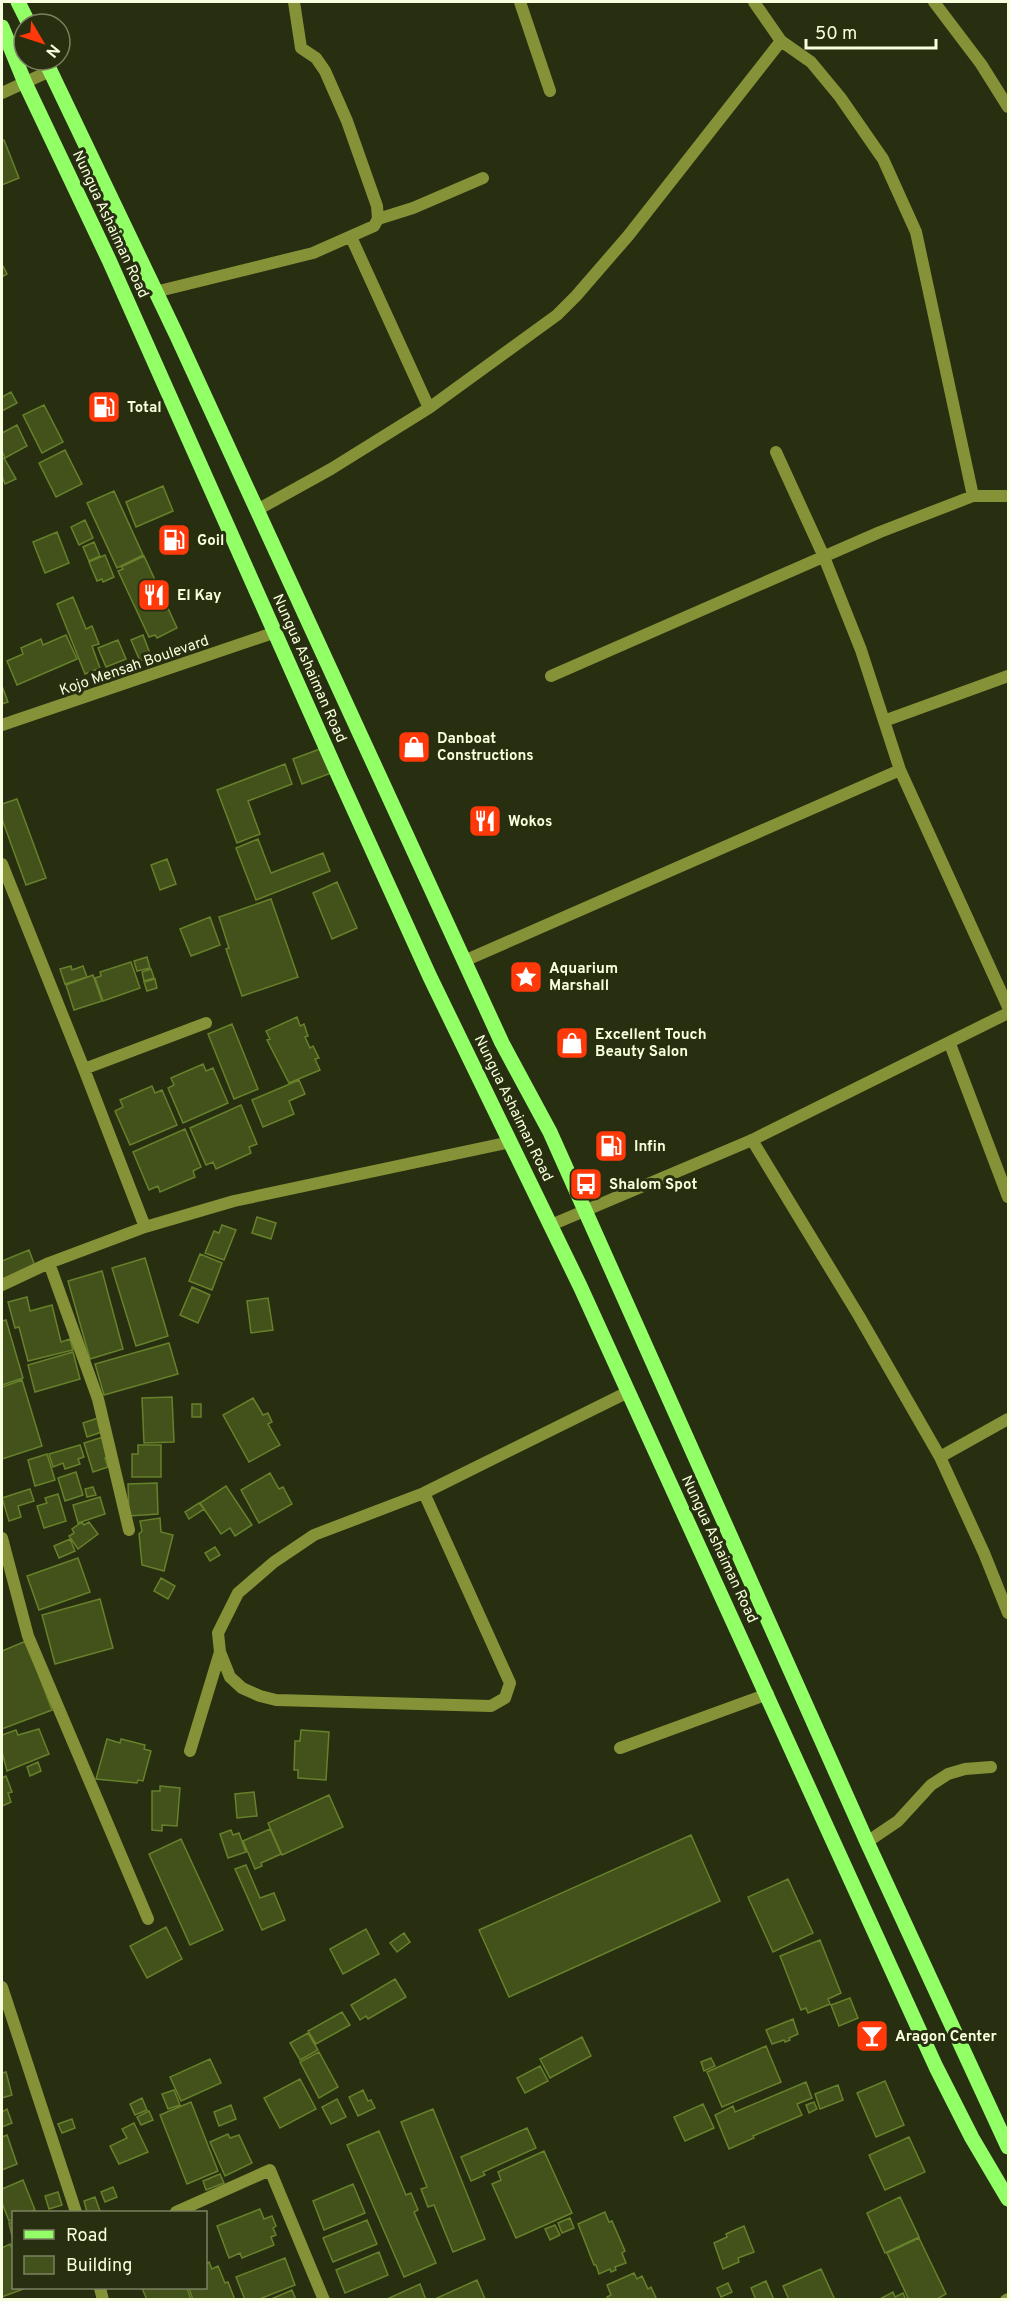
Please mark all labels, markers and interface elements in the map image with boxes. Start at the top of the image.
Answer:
north arrow [12,12,72,72]
scale bar [806,12,936,50]
text: 50 m [815,23,857,46]
text: N [41,39,63,61]
street label: Nungua Ashaiman Road [67,148,152,301]
fuel station icon: Total [86,389,122,425]
place label: Total [127,399,162,418]
fuel station icon: Goil [156,522,192,558]
place label: Goil [197,532,224,551]
restaurant icon: El Kay [136,577,172,613]
place label: El Kay [177,587,222,606]
street label: Nungua Ashaiman Road [267,591,350,746]
street label: Kojo Mensah Boulevard [57,632,212,701]
shop icon: Danboat Constructions [396,729,432,765]
place label: Danboat Constructions [437,730,534,766]
restaurant icon: Wokos [467,803,503,839]
place label: Wokos [508,813,552,832]
place icon: Aquarium Marshall [508,959,544,995]
place label: Aquarium Marshall [549,960,618,996]
shop icon: Excellent Touch Beauty Salon [554,1025,590,1061]
place label: Excellent Touch Beauty Salon [595,1026,707,1062]
street label: Nungua Ashaiman Road [469,1032,556,1185]
fuel station icon: Infin [593,1128,629,1164]
place label: Infin [634,1138,666,1157]
bus stop icon: Shalom Spot [568,1166,604,1202]
place label: Shalom Spot [609,1176,697,1195]
street label: Nungua Ashaiman Road [676,1473,761,1626]
bar icon: Aragon Center [854,2018,890,2054]
place label: Aragon Center [895,2028,998,2047]
legend [12,2211,207,2289]
text: Road [66,2225,108,2248]
text: Building [66,2255,132,2278]

